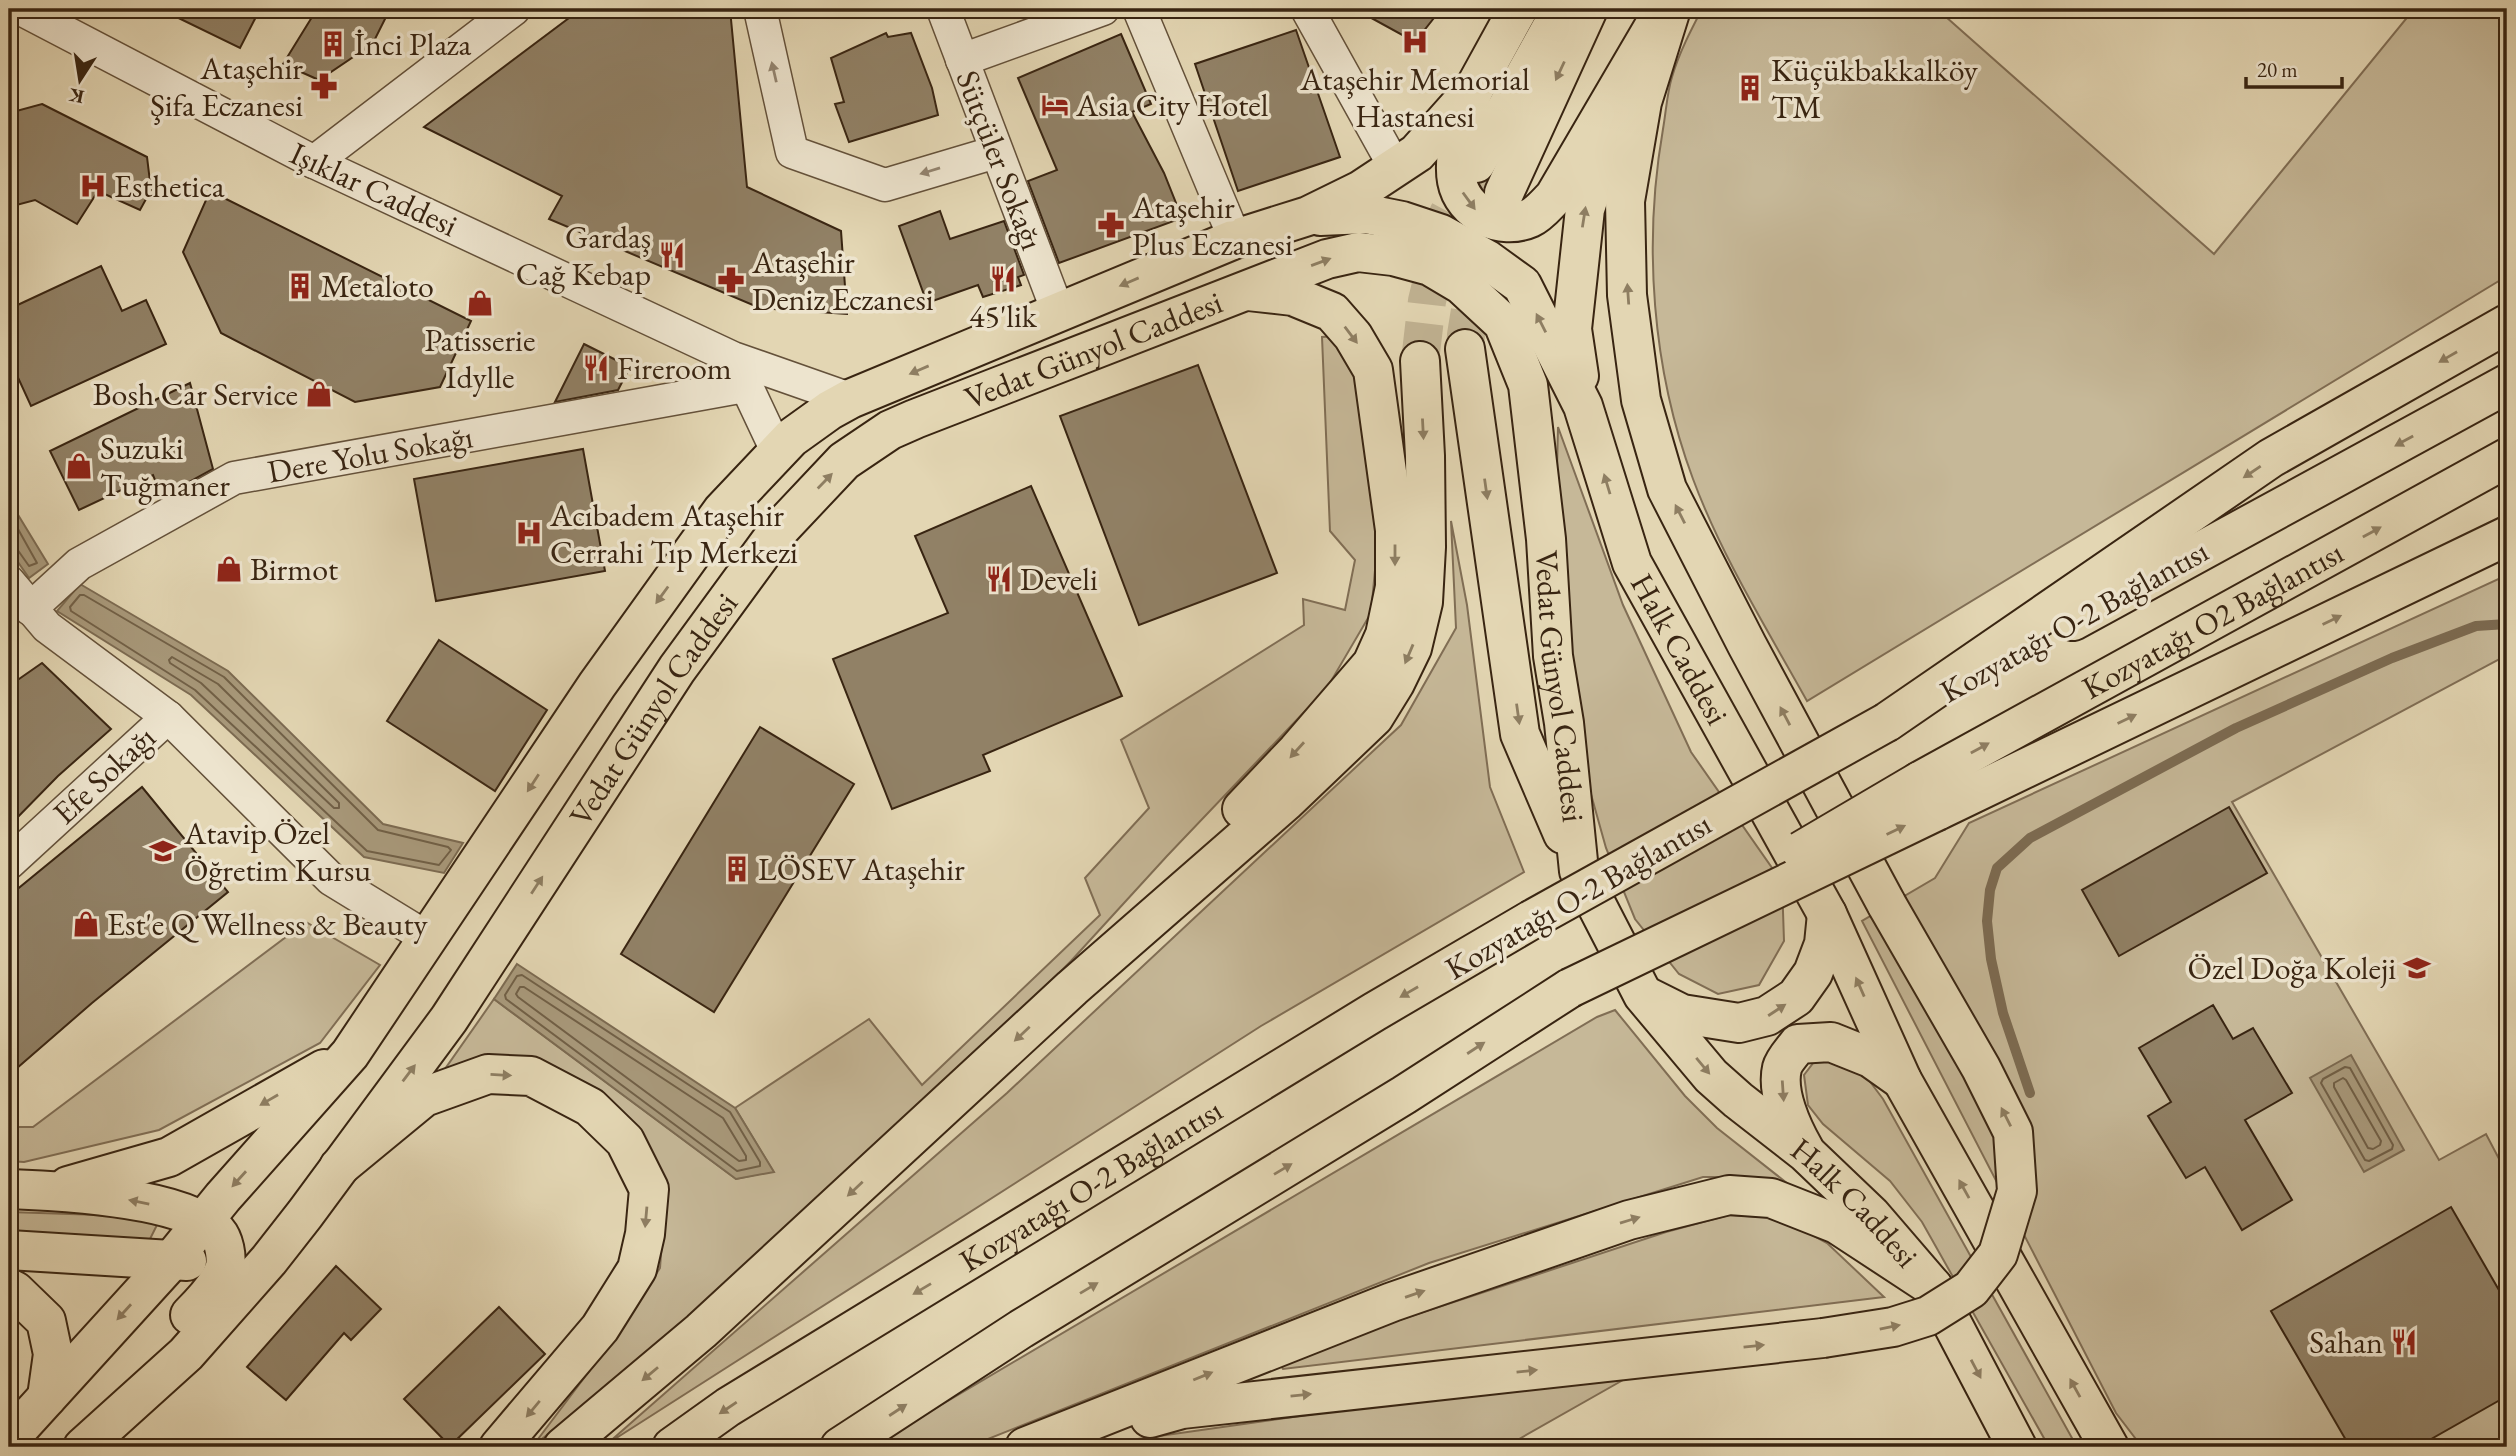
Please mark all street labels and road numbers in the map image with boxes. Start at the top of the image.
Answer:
street label: Sütçüler Sokağı [947,64,1053,256]
street label: Işıklar Caddesi [283,132,465,246]
street label: Vedat Günyol Caddesi [958,281,1228,419]
street label: Dere Yolu Sokağı [264,415,476,493]
street label: Kozyatağı O-2 Bağlantısı [1932,530,2216,712]
street label: Kozyatağı O2 Bağlantısı [2075,531,2351,709]
street label: Vedat Günyol Caddesi [1526,549,1595,824]
street label: Halk Caddesi [1621,566,1739,732]
street label: Vedat Günyol Caddesi [559,584,747,834]
street label: Efe Sokağı [44,717,165,833]
street label: Kozyatağı O-2 Bağlantısı [1437,803,1719,989]
street label: Kozyatağı O-2 Bağlantısı [952,1089,1230,1282]
street label: Halk Caddesi [1782,1128,1928,1276]

